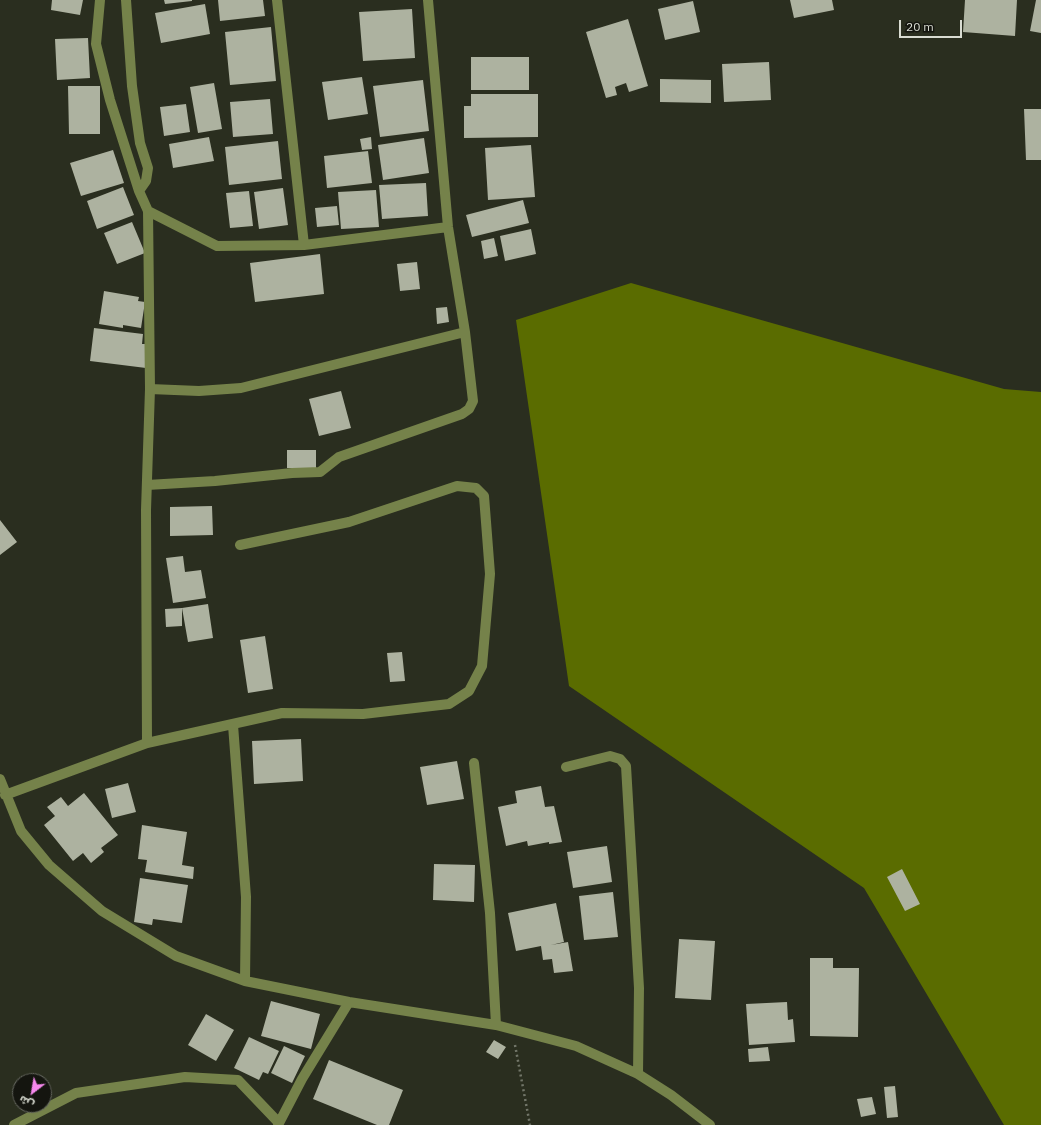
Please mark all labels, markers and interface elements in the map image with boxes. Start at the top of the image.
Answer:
scale bar [901,12,964,38]
text: 20 m [906,19,934,34]
north arrow [12,1073,52,1113]
text: ش [16,1093,36,1112]

